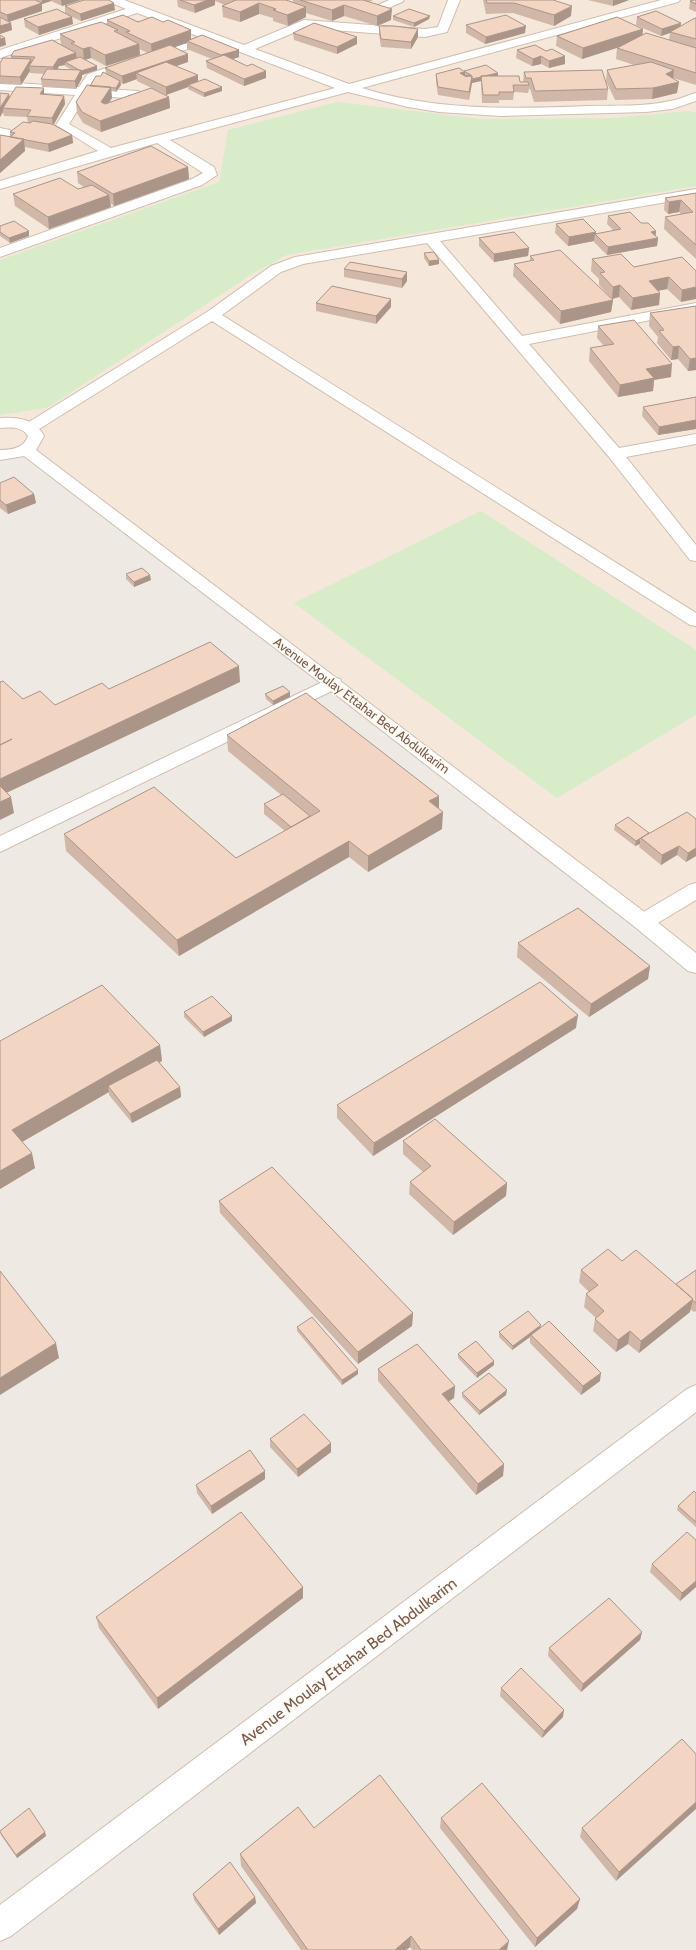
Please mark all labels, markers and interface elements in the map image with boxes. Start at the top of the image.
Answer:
street label: Avenue Moulay Ettahar Bed Abdulkarim [271,633,453,777]
street label: Avenue Moulay Ettahar Bed Abdulkarim [236,1574,460,1749]

